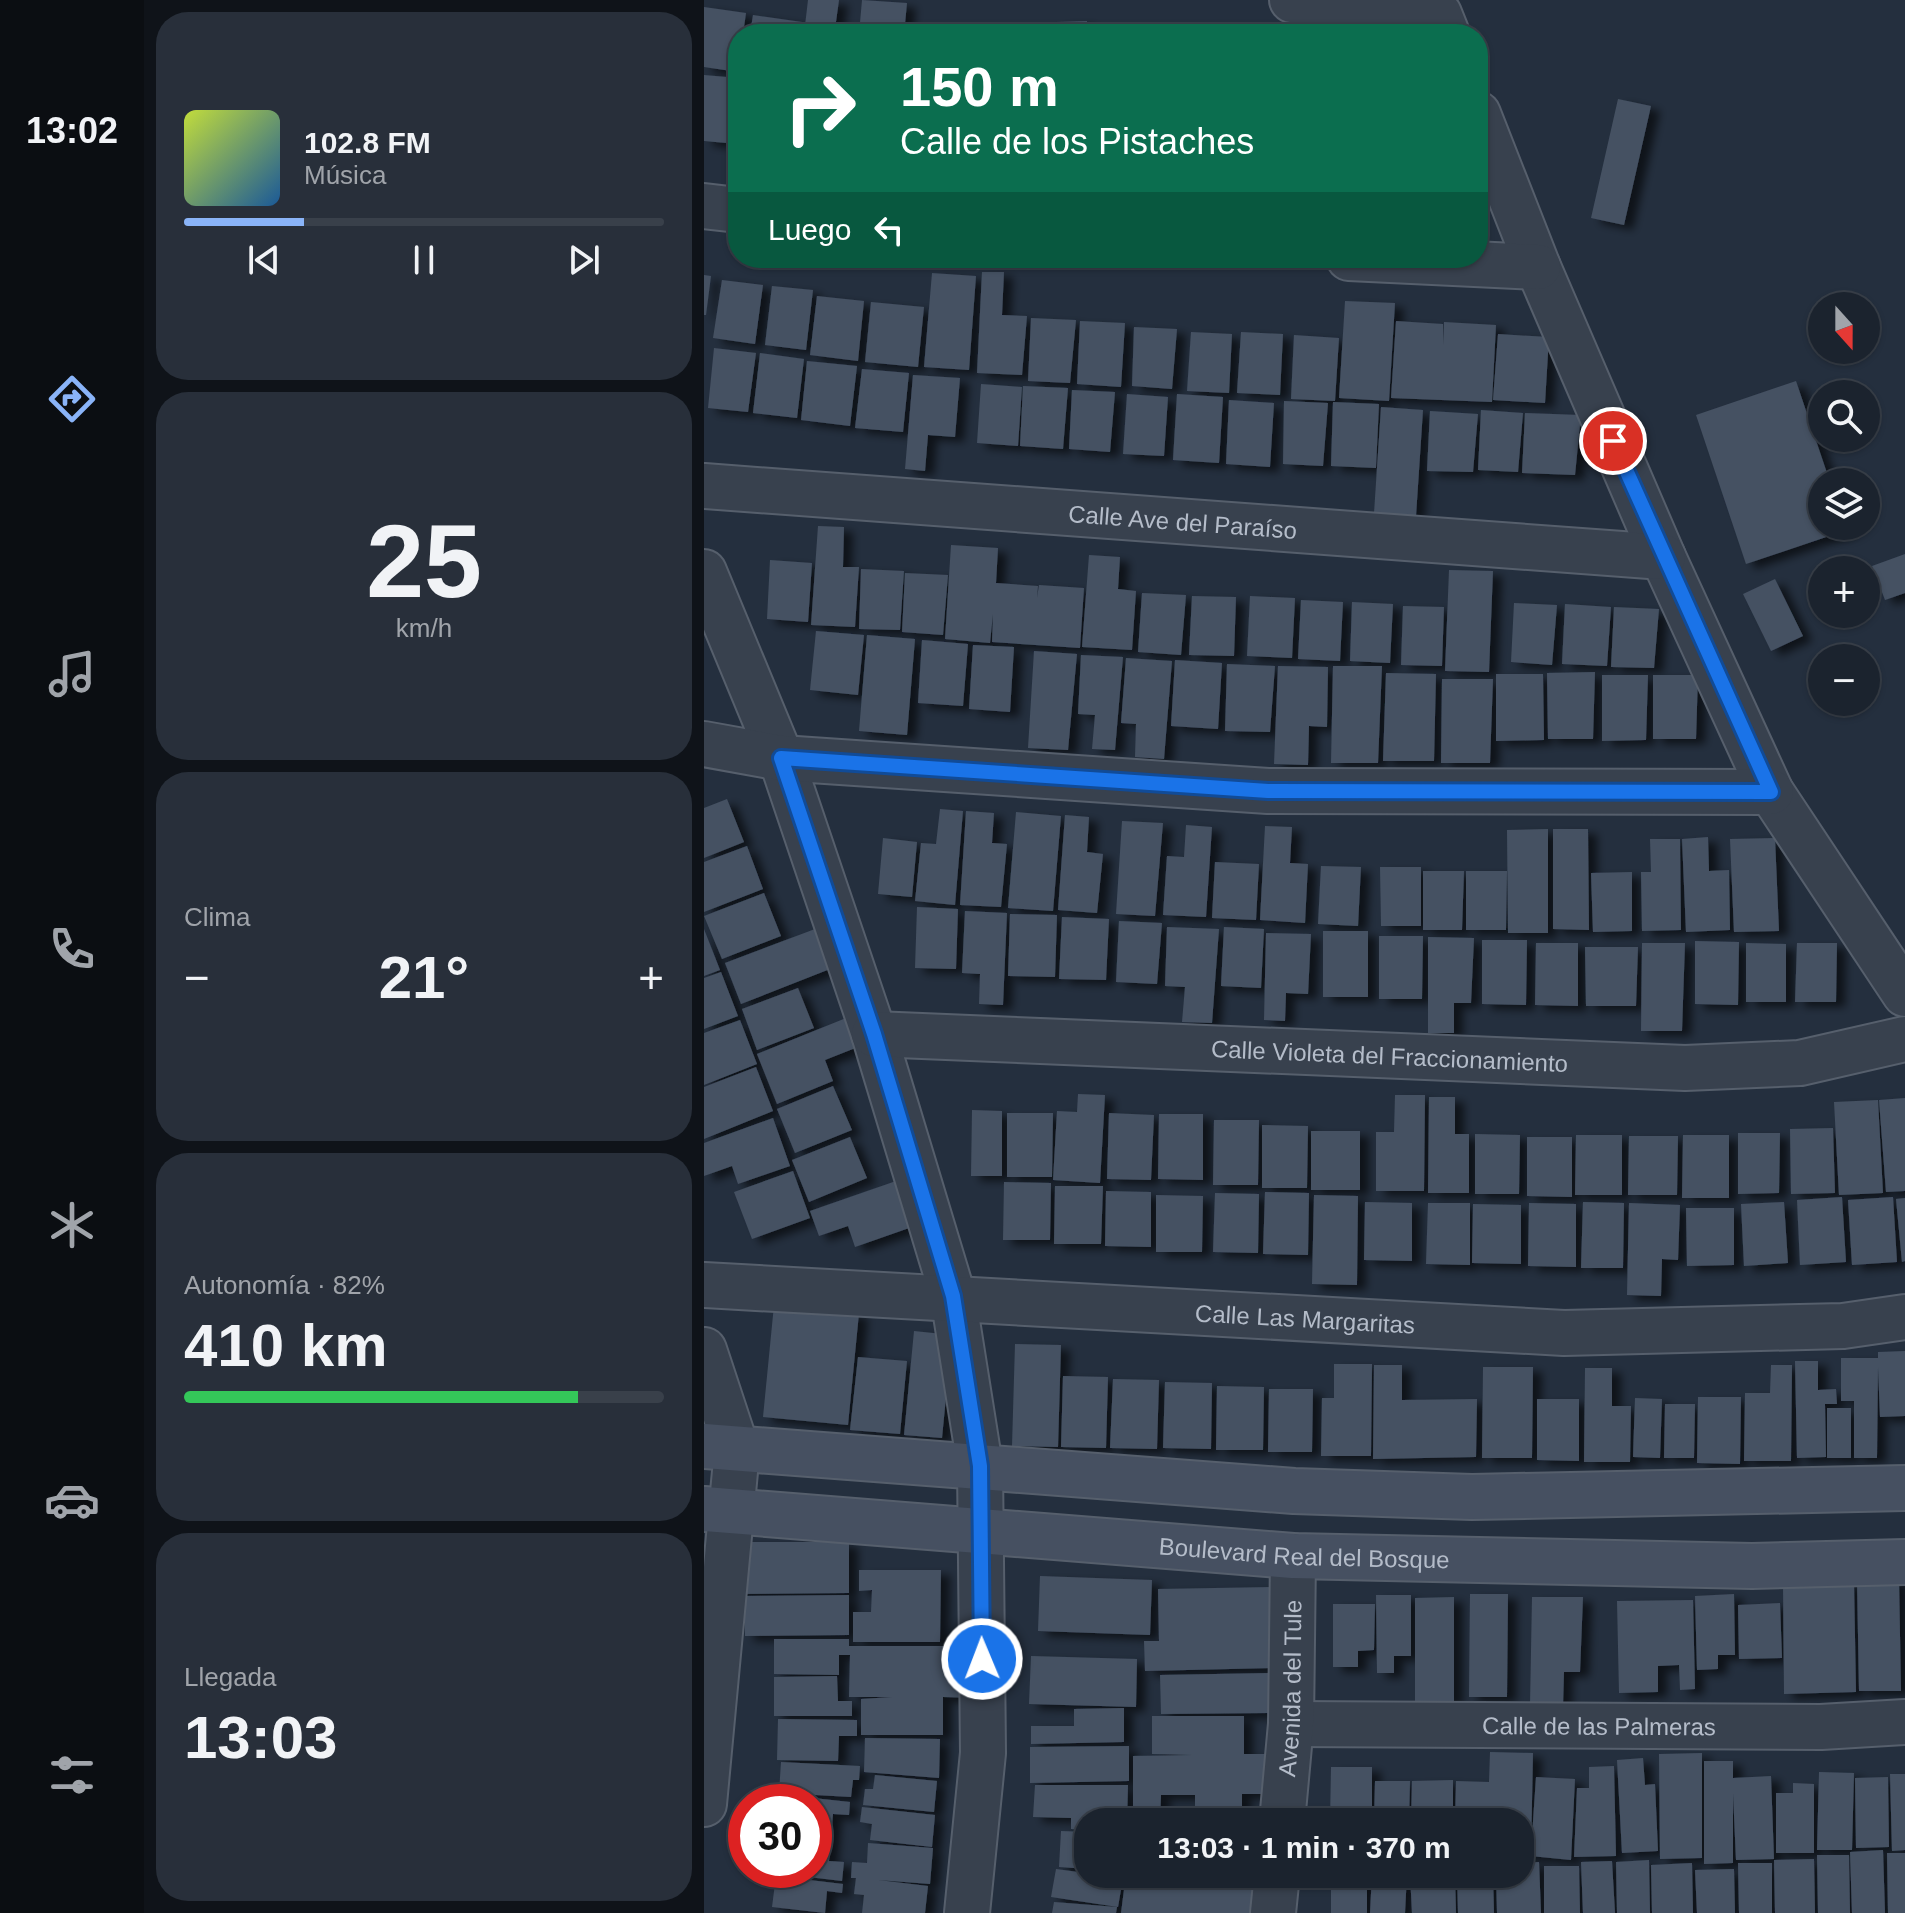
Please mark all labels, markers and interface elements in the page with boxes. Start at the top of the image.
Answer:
text: 150 m [900,55,1059,118]
icon: right [768,56,872,160]
text: 13:02 [26,110,118,151]
text: Calle de los Pistaches [900,121,1254,162]
text: 102.8 FM [304,126,431,159]
text: Música [304,160,386,190]
icon: left [867,208,911,252]
text: Luego [768,213,851,246]
icon: previous [242,238,286,282]
icon: pause [402,238,446,282]
icon: next [562,238,606,282]
north arrow [1808,292,1880,364]
map controls [1808,292,1880,716]
icon: directions [44,371,100,427]
button: search [1808,380,1880,452]
pin [1579,407,1647,475]
icon: arrive [1591,419,1635,463]
button: layers [1808,468,1880,540]
street label: Calle Ave del Paraíso [1067,500,1298,543]
text: 25 [366,503,482,619]
button: + [1808,556,1880,628]
text: km/h [396,613,452,643]
button: − [1808,644,1880,716]
icon: music [44,646,100,702]
text: Clima [184,902,250,932]
icon: phone [44,921,100,977]
text: 21° [379,944,469,1011]
text: − [184,953,210,1002]
text: + [638,953,664,1002]
street label: Calle Violeta del Fraccionamiento [1210,1035,1569,1077]
icon: climate [44,1197,100,1253]
text: Autonomía · 82% [184,1270,385,1300]
street label: Calle Las Margaritas [1194,1299,1416,1338]
text: 410 km [184,1312,388,1379]
icon: car [44,1472,100,1528]
street label: Boulevard Real del Bosque [1158,1532,1450,1573]
street label: Avenida del Tule [1273,1600,1306,1778]
position arrow [940,1617,1024,1701]
text: Llegada [184,1662,277,1692]
text: 13:03 [184,1704,337,1771]
street label: Calle de las Palmeras [1482,1712,1716,1740]
icon: filters [44,1747,100,1803]
speed limit sign: 30 [728,1784,832,1888]
text: 13:03 · 1 min · 370 m [1157,1831,1451,1864]

